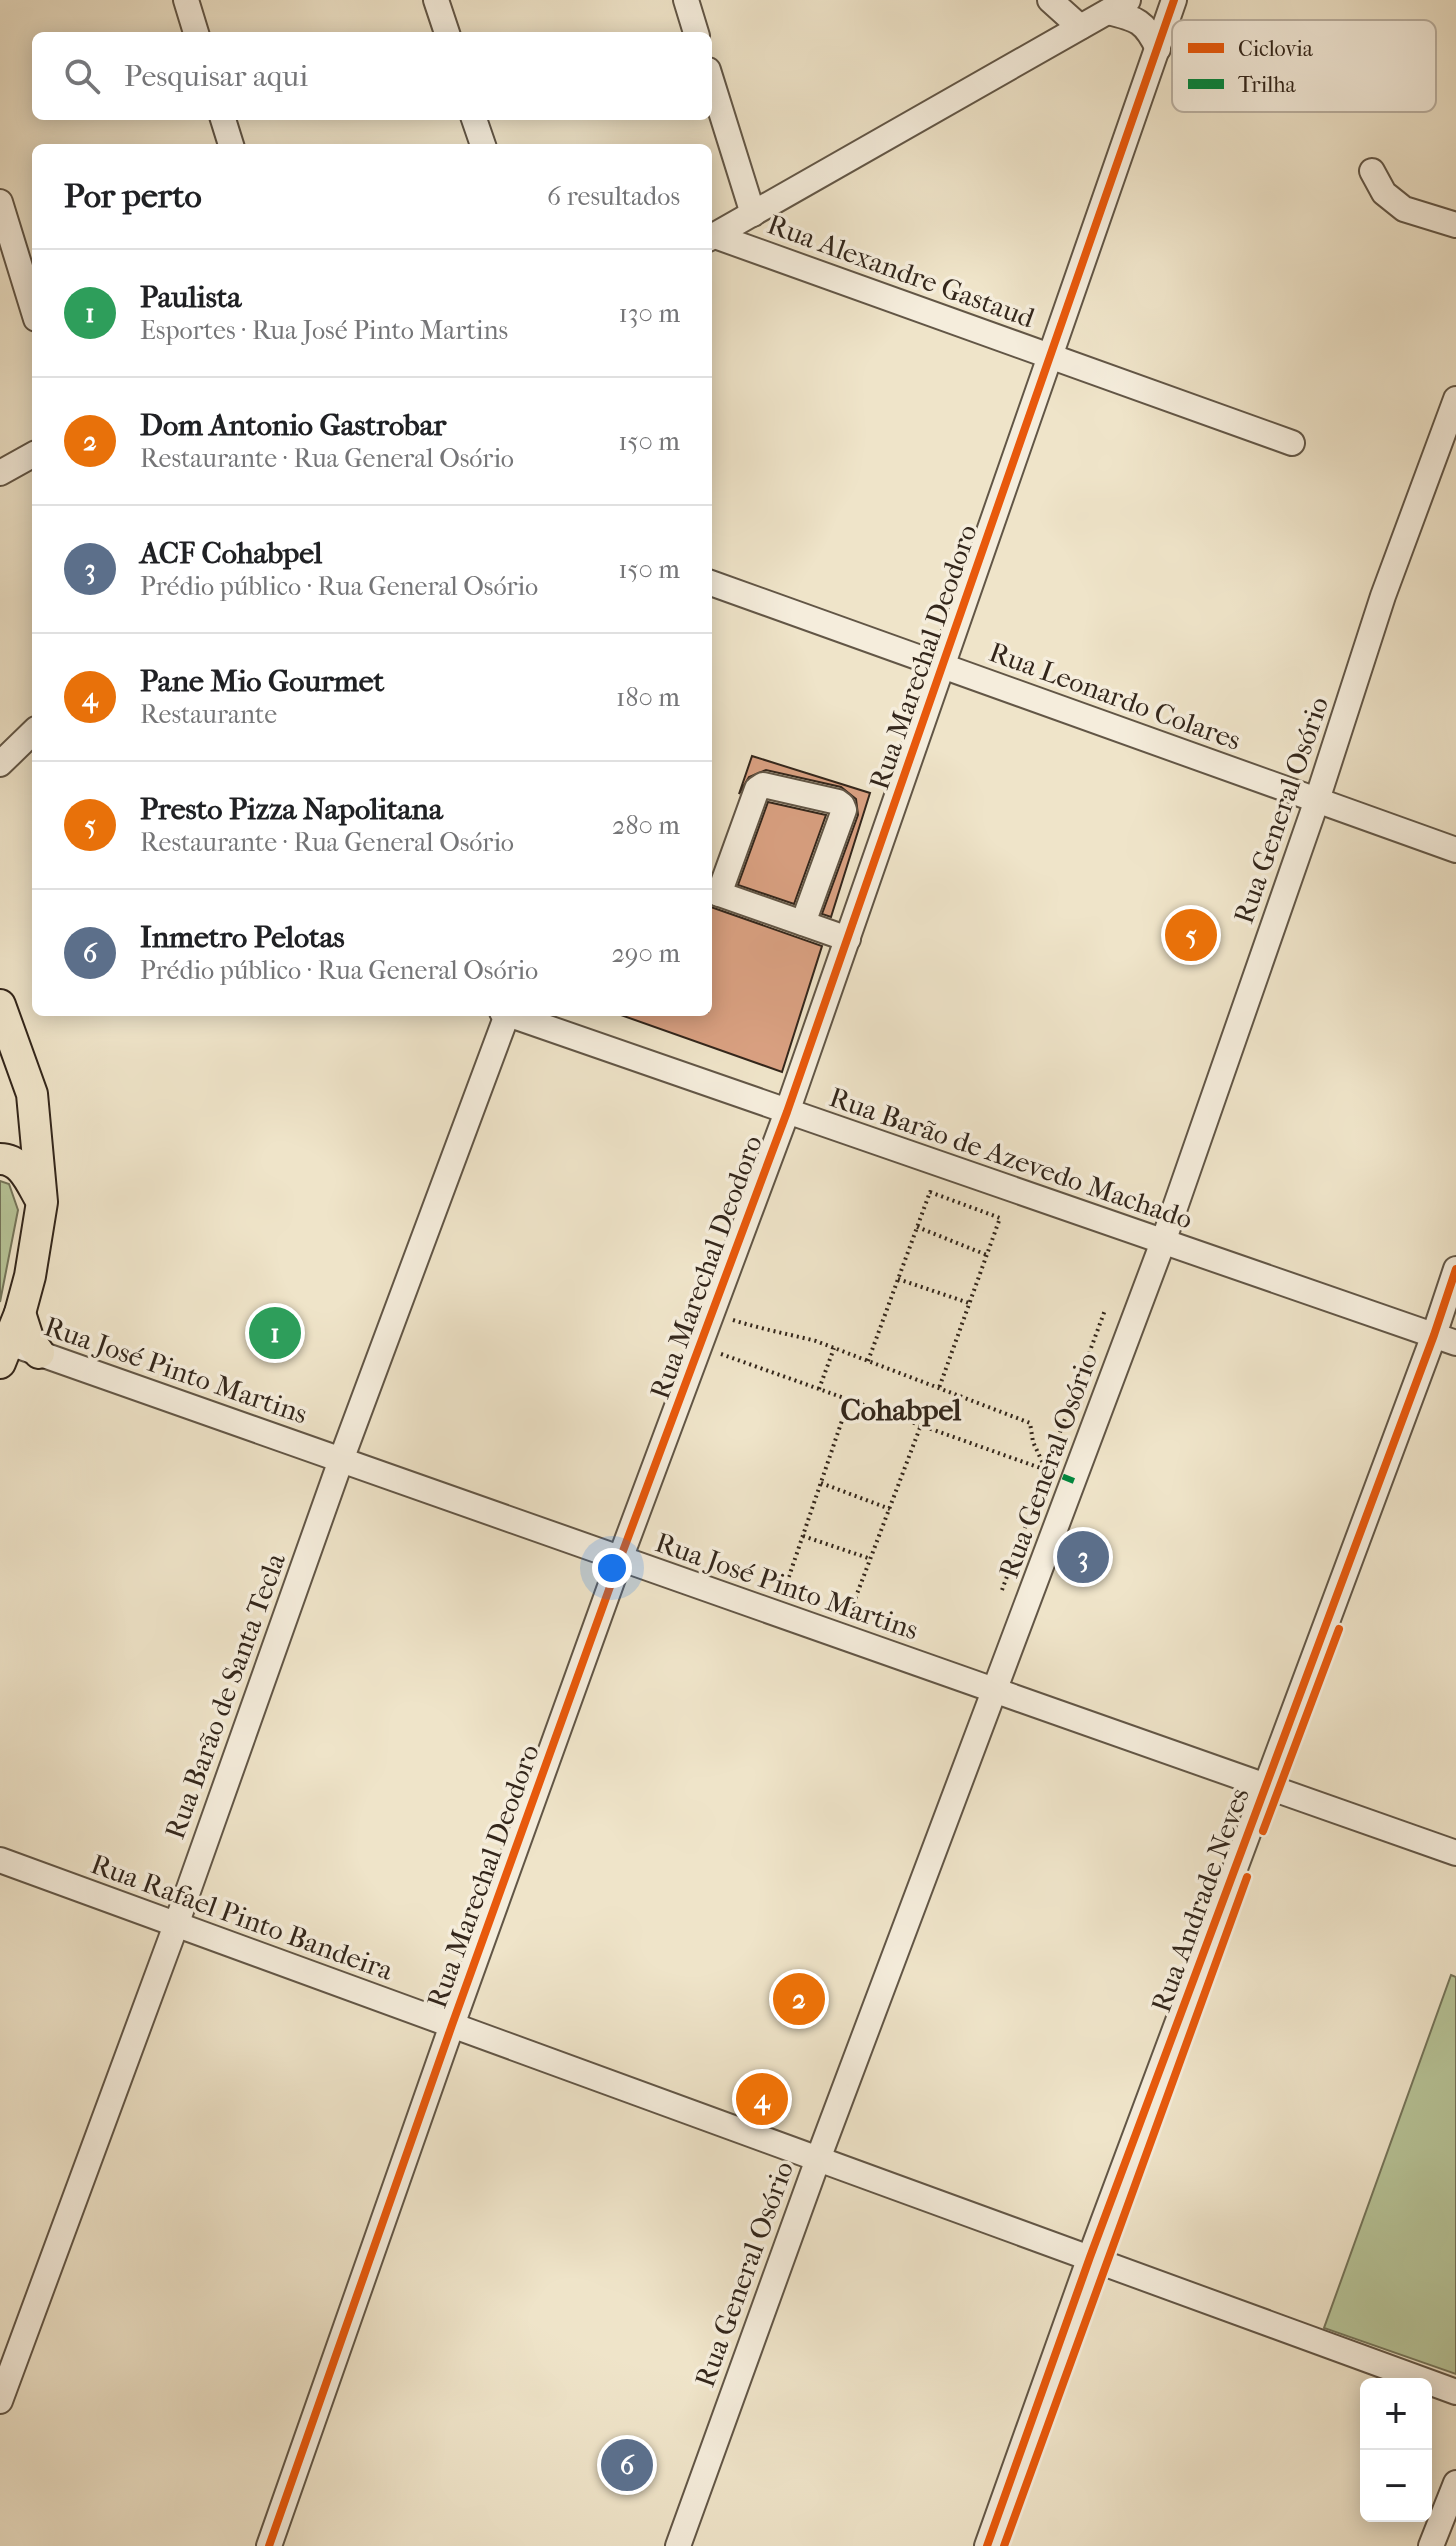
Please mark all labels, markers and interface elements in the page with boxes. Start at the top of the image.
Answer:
legend [1172,20,1436,112]
search box [32,32,712,120]
text: Ciclovia [1238,36,1314,62]
icon: search [60,54,104,98]
text: Pesquisar aqui [124,59,308,94]
text: Trilha [1238,72,1297,98]
text: Por perto [64,176,202,216]
text: 6 resultados [547,181,680,212]
street label: Rua Alexandre Gastaud [763,207,1040,335]
text: Paulista [140,280,241,315]
text: 1 [85,298,95,329]
text: 130 m [619,298,680,329]
text: Esportes · Rua José Pinto Martins [140,315,508,346]
text: Dom Antonio Gastrobar [140,408,446,443]
text: 2 [83,426,97,457]
text: 150 m [618,426,680,457]
text: Restaurante · Rua General Osório [140,443,514,474]
street label: Rua Marechal Deodoro [862,520,984,794]
text: ACF Cohabpel [140,536,322,571]
text: 3 [85,554,95,585]
text: 150 m [618,554,680,585]
text: Prédio público · Rua General Osório [140,571,538,602]
street label: Rua Leonardo Colares [985,635,1245,757]
text: Pane Mio Gourmet [140,664,384,699]
text: 4 [82,682,98,713]
text: 180 m [616,682,680,713]
street label: Rua General Osório [1227,692,1335,928]
text: Restaurante [140,699,277,730]
text: Presto Pizza Napolitana [140,792,443,827]
text: 5 [84,810,96,841]
text: 280 m [612,810,680,841]
text: Restaurante · Rua General Osório [140,827,514,858]
pin: 5 [1165,905,1217,965]
text: Inmetro Pelotas [140,920,345,955]
text: 6 [83,938,97,969]
text: 290 m [611,938,680,969]
text: Prédio público · Rua General Osório [140,955,538,986]
street label: Rua Barão de Azevedo Machado [825,1080,1197,1236]
street label: Rua Marechal Deodoro [643,1131,769,1403]
pin: 1 [249,1303,301,1363]
street label: Rua José Pinto Martins [40,1309,312,1431]
street label: Rua General Osório [992,1348,1104,1582]
district label: Cohabpel [841,1393,962,1428]
street label: Rua José Pinto Martins [651,1525,923,1647]
pin: 3 [1057,1527,1109,1587]
street label: Rua Barão de Santa Tecla [158,1548,292,1843]
your location [592,1548,632,1588]
street label: Rua Marechal Deodoro [420,1740,546,2012]
street label: Rua Andrade Neves [1144,1783,1256,2017]
street label: Rua Rafael Pinto Bandeira [86,1847,398,1987]
pin: 2 [773,1969,825,2029]
pin: 4 [736,2069,788,2129]
street label: Rua General Osório [688,2157,800,2391]
map controls [1360,2378,1432,2522]
button: + [1360,2378,1432,2450]
pin: 6 [601,2435,653,2495]
button: − [1360,2450,1432,2522]

